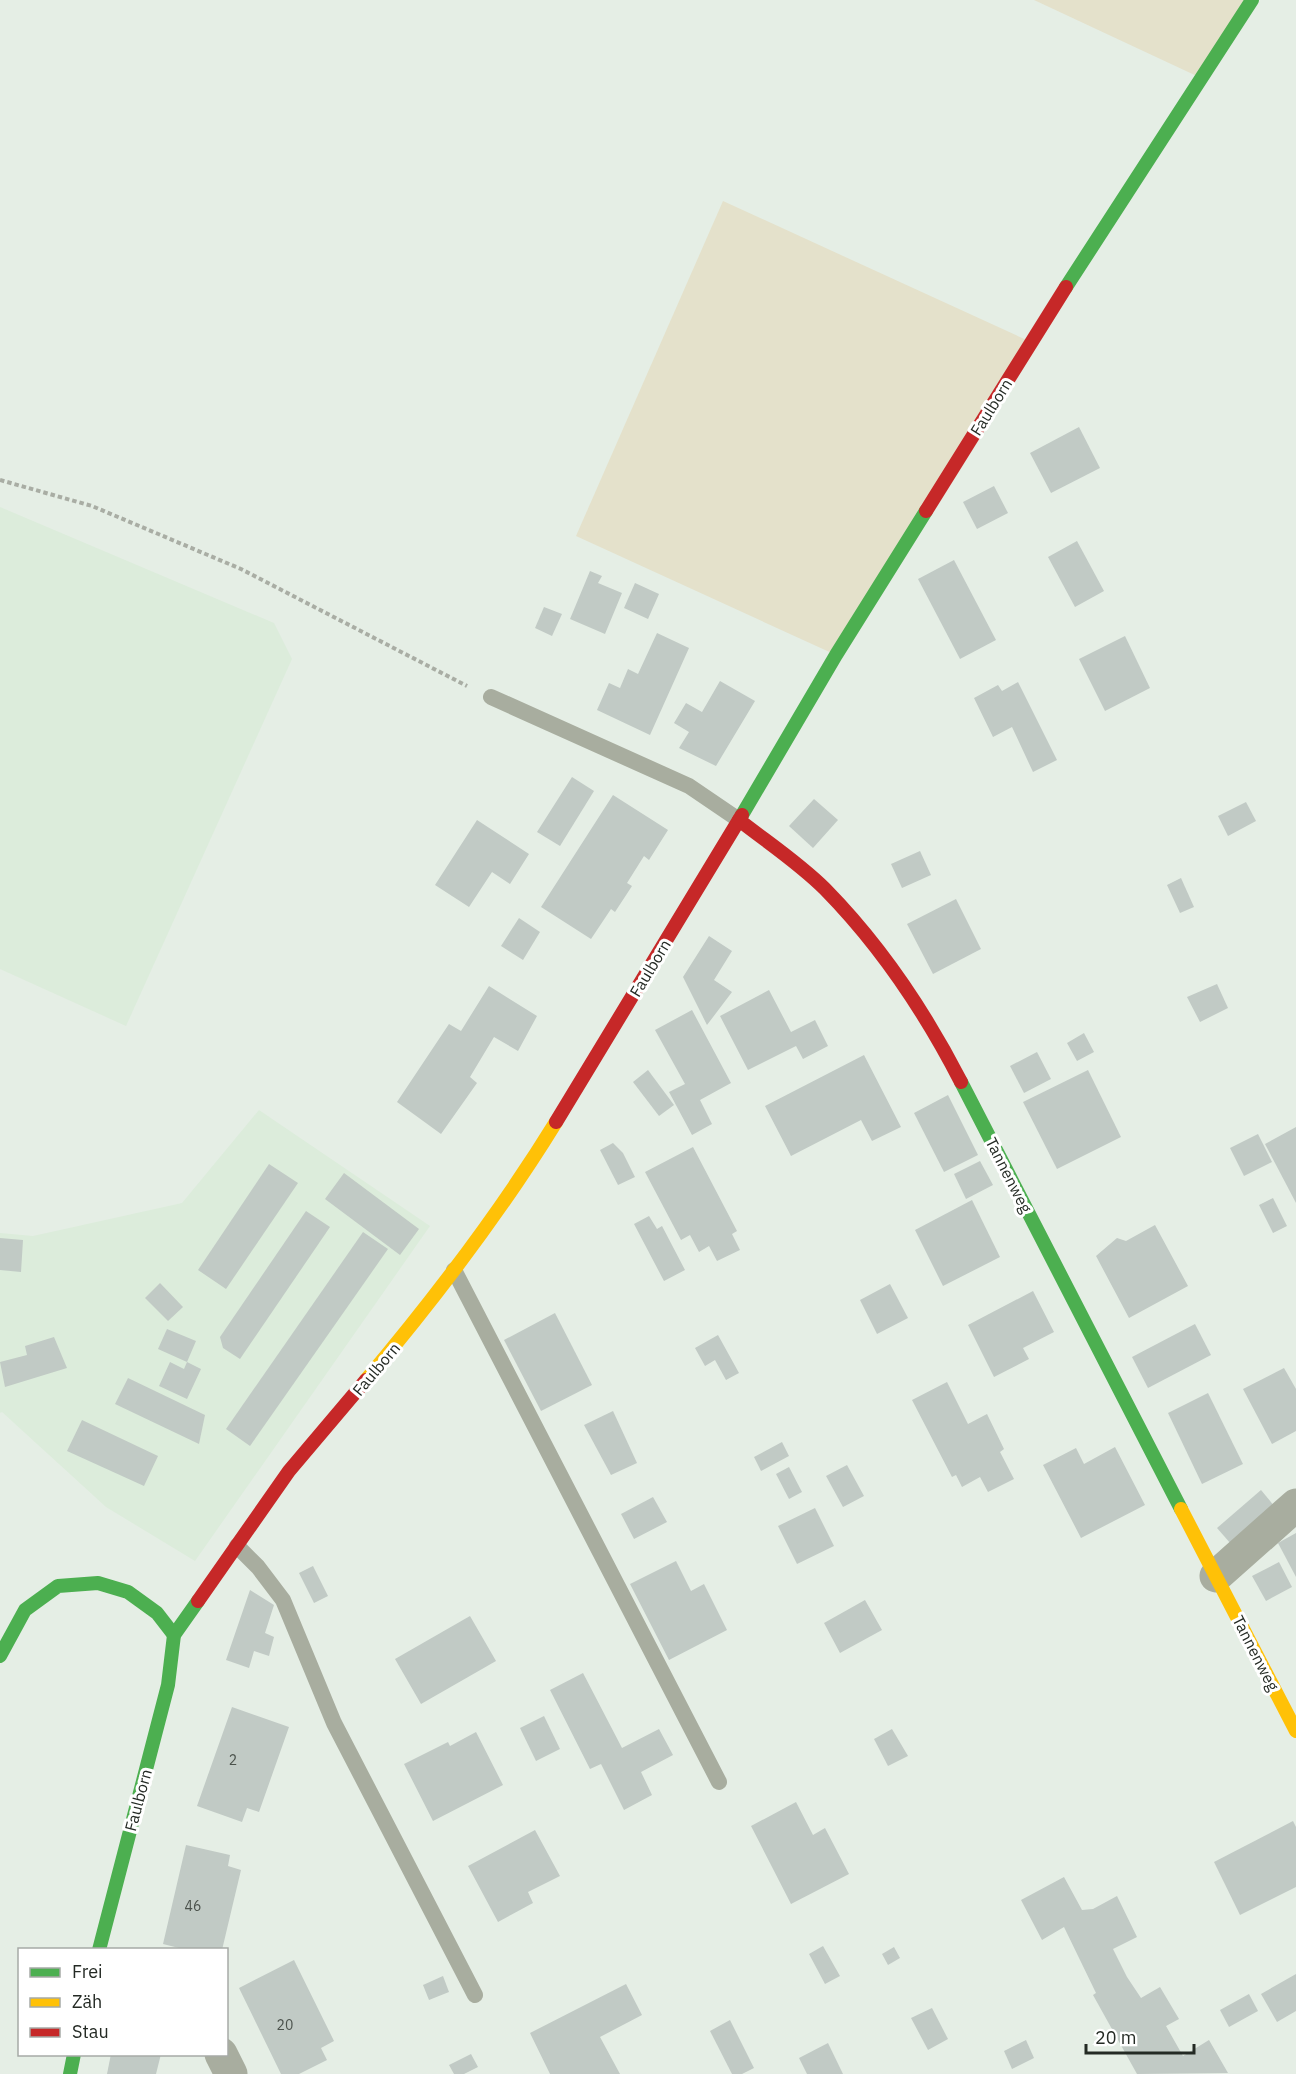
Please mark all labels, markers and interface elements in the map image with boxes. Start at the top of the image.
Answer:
street label: Faulborn [966,375,1016,439]
street label: Faulborn [625,936,675,1000]
street label: Tannenweg [981,1134,1037,1217]
street label: Faulborn [348,1338,404,1400]
street label: Tannenweg [1228,1612,1284,1695]
house number: 2 [229,1751,237,1769]
street label: Faulborn [120,1767,156,1833]
house number: 46 [185,1897,201,1915]
legend [18,1948,228,2056]
text: Frei [72,1960,103,1983]
text: Zäh [72,1990,102,2013]
house number: 20 [277,2016,293,2034]
scale bar [1086,2017,1194,2055]
text: Stau [72,2020,109,2043]
text: 20 m [1095,2026,1137,2049]

